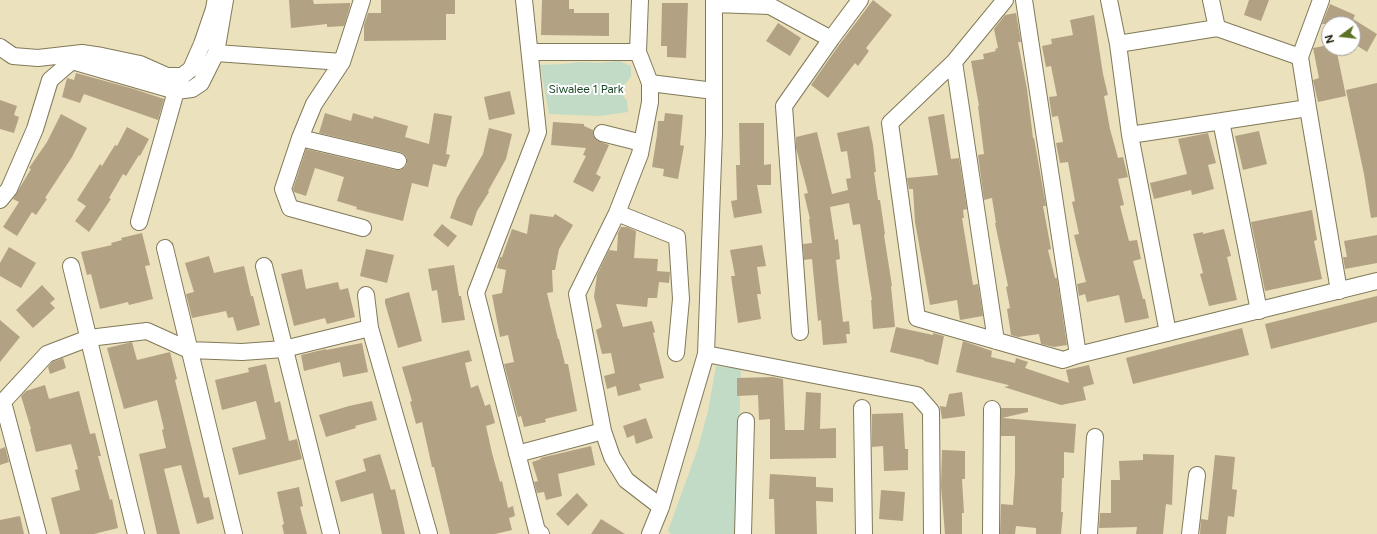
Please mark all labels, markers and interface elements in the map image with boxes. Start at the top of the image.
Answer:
north arrow [1321,16,1361,56]
text: N [1323,33,1337,45]
park label: Siwalee 1 Park [549,82,623,96]

